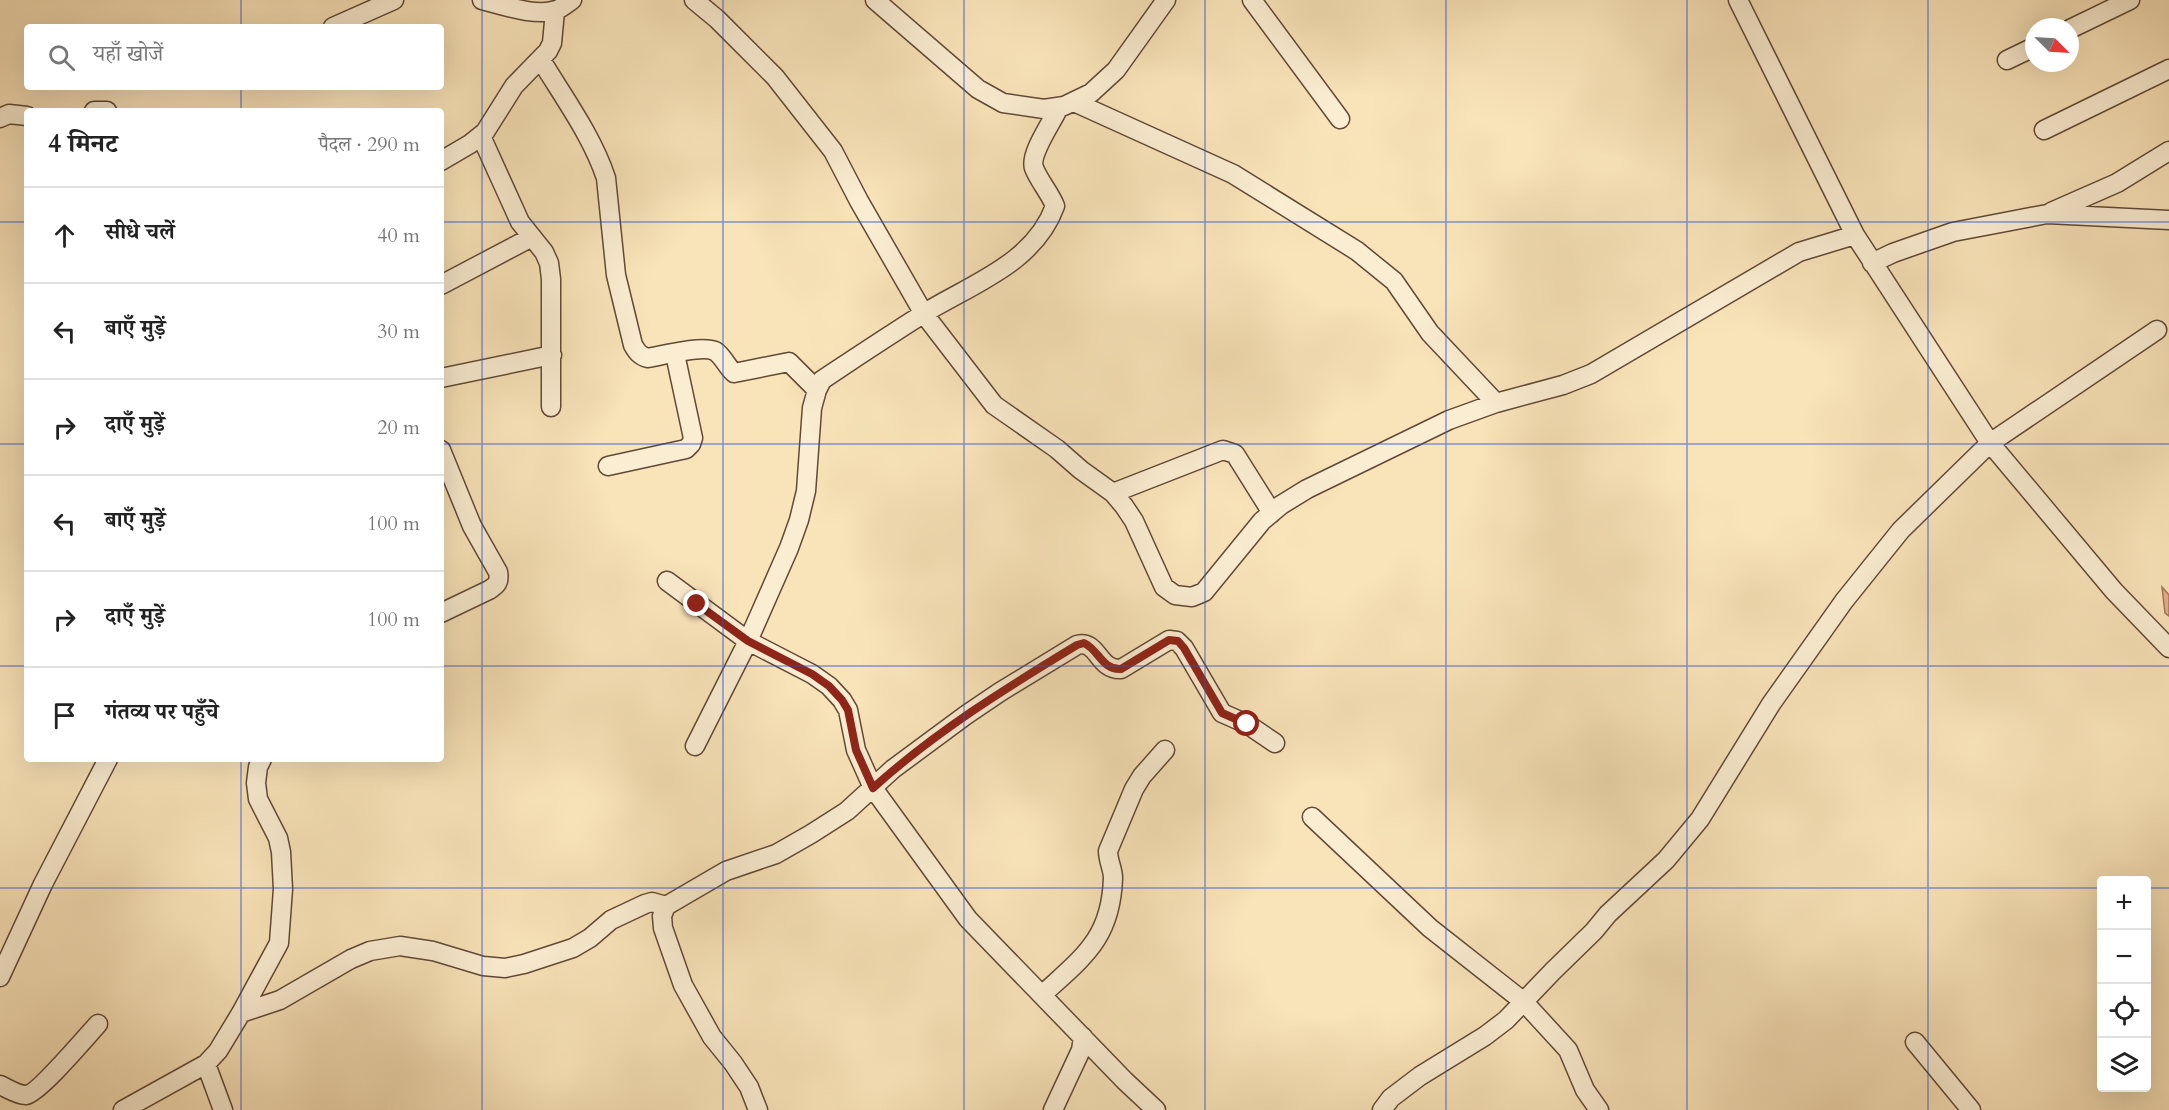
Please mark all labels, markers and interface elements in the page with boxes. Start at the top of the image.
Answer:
north arrow [2025,18,2079,72]
search box [24,24,444,90]
text: यहाँ खोजें [93,39,163,69]
icon: search [45,41,78,74]
text: 4 मिनट [48,126,118,161]
text: पैदल · 290 m [318,131,420,158]
text: सीधे चलें [105,217,175,247]
icon: ahead [48,219,81,252]
text: 40 m [377,222,420,249]
text: बाएँ मुड़ें [105,313,165,343]
icon: left [48,315,81,348]
text: 30 m [377,318,420,345]
text: दाएँ मुड़ें [105,409,165,439]
icon: right [48,411,81,444]
text: 20 m [377,414,420,441]
text: बाएँ मुड़ें [105,505,165,535]
icon: left [48,507,81,540]
text: 100 m [367,510,420,537]
route end [683,590,709,616]
text: दाएँ मुड़ें [105,601,165,631]
icon: right [48,603,81,636]
text: 100 m [367,606,420,633]
text: गंतव्य पर पहुँचे [105,697,219,727]
icon: arrive [48,699,81,732]
route start [1233,710,1259,736]
map controls [2097,876,2151,1092]
button: + [2097,876,2151,930]
button: − [2097,930,2151,984]
button: locate [2097,984,2151,1038]
button: layers [2097,1038,2151,1092]

